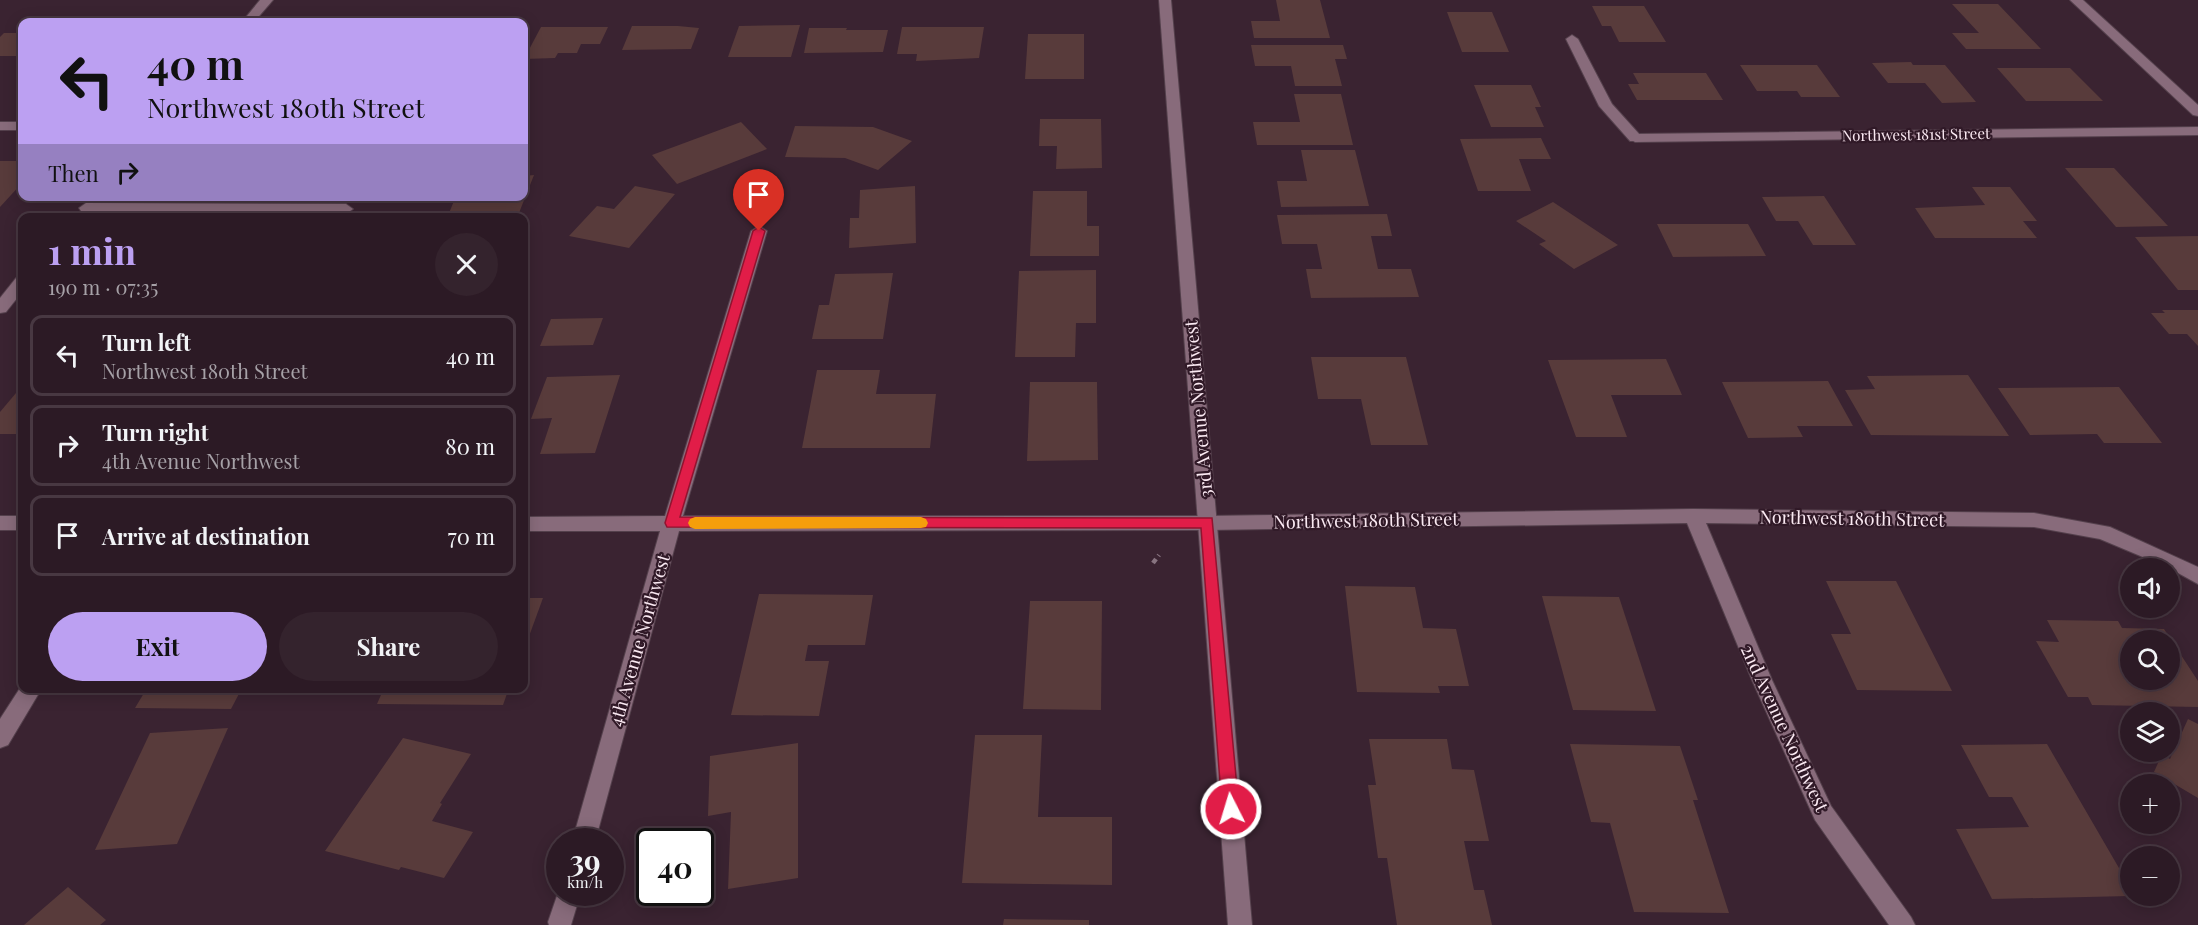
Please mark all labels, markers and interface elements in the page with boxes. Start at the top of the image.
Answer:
text: 40 m [147,35,244,91]
icon: left [48,42,126,120]
text: Northwest 180th Street [147,89,425,125]
street label: Northwest 181st Street [1842,123,1991,145]
icon: right [111,156,144,189]
text: Then [48,158,99,188]
pin [733,169,784,231]
icon: arrive [742,178,775,211]
text: 1 min [48,226,136,274]
button: close [435,233,498,296]
text: 190 m · 07:35 [48,273,158,300]
street label: 3rd Avenue Northwest [1178,319,1218,499]
text: Turn left [102,327,191,357]
icon: left [51,339,84,372]
text: 40 m [446,341,495,371]
text: Northwest 180th Street [102,357,308,384]
text: Turn right [102,417,208,447]
icon: right [51,429,84,462]
text: 80 m [445,431,495,461]
text: 4th Avenue Northwest [102,447,300,474]
street label: Northwest 180th Street [1759,504,1945,532]
street label: Northwest 180th Street [1273,506,1459,534]
icon: arrive [51,519,84,552]
text: Arrive at destination [102,521,310,551]
text: 70 m [448,521,495,551]
street label: 4th Avenue Northwest [603,551,675,729]
map controls [2120,558,2180,906]
button: sound [2120,558,2180,618]
button: Exit [48,612,267,681]
button: Share [279,612,498,681]
button: search [2120,630,2180,690]
street label: 2nd Avenue Northwest [1736,641,1835,816]
button: layers [2120,702,2180,762]
button: + [2120,774,2180,834]
position arrow [1199,777,1263,841]
speed limit sign: 40 [636,828,714,906]
text: 39 [569,840,601,880]
button: − [2120,846,2180,906]
text: km/h [567,872,603,892]

